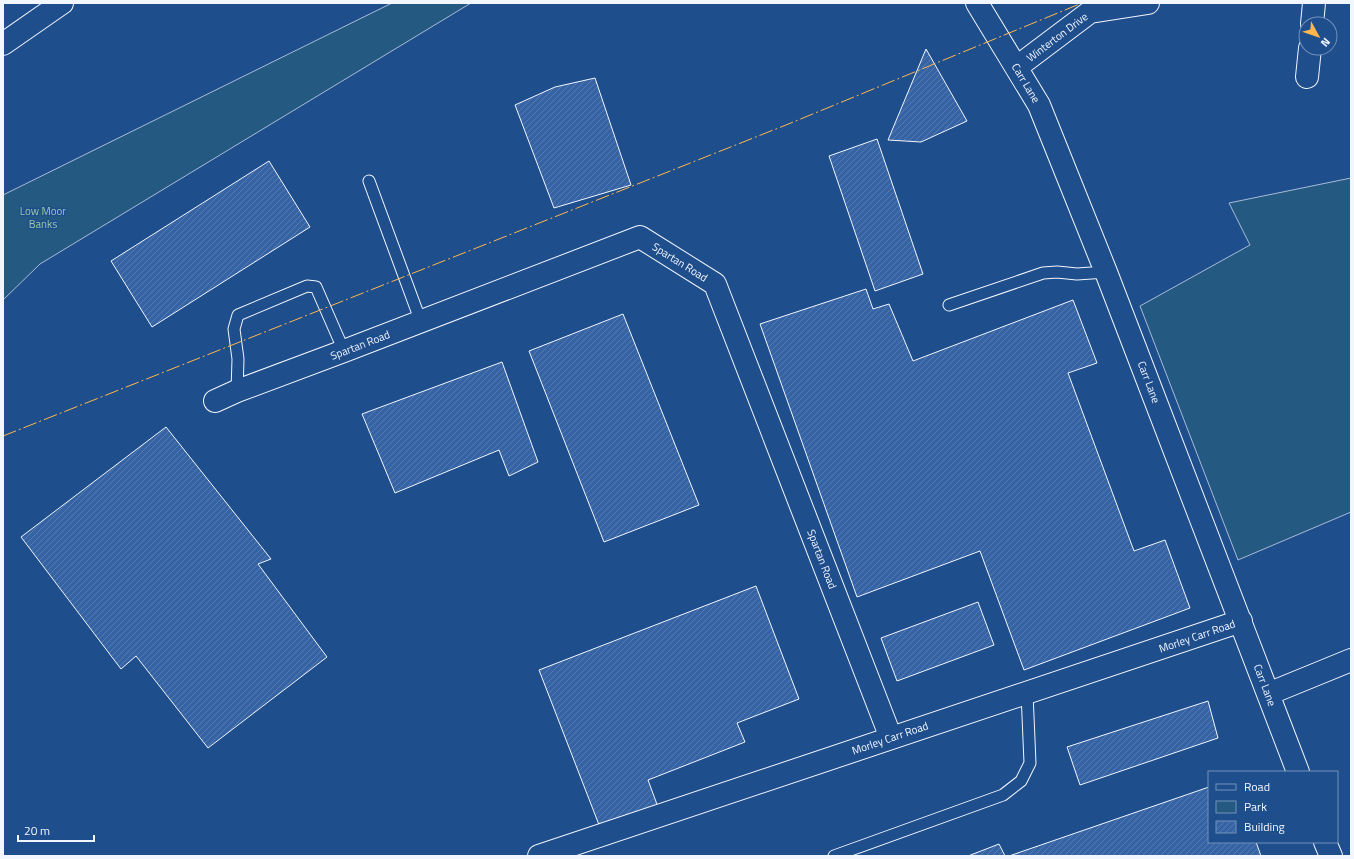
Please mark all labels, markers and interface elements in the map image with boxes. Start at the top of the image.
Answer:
street label: Winterton Drive [1023,8,1091,65]
north arrow [1298,16,1338,56]
text: N [1317,34,1334,50]
street label: Carr Lane [1008,60,1044,106]
park label: Low Moor Banks [20,203,66,232]
street label: Spartan Road [649,239,711,285]
street label: Spartan Road [328,326,392,364]
street label: Carr Lane [1134,359,1164,406]
street label: Spartan Road [803,527,841,591]
street label: Morley Carr Road [1157,615,1238,657]
street label: Carr Lane [1250,662,1280,709]
street label: Morley Carr Road [850,717,931,759]
legend [1208,771,1338,843]
text: Road [1244,777,1270,796]
text: Park [1244,797,1267,816]
scale bar [18,817,94,843]
text: Building [1244,817,1285,836]
text: 20 m [24,821,50,840]

